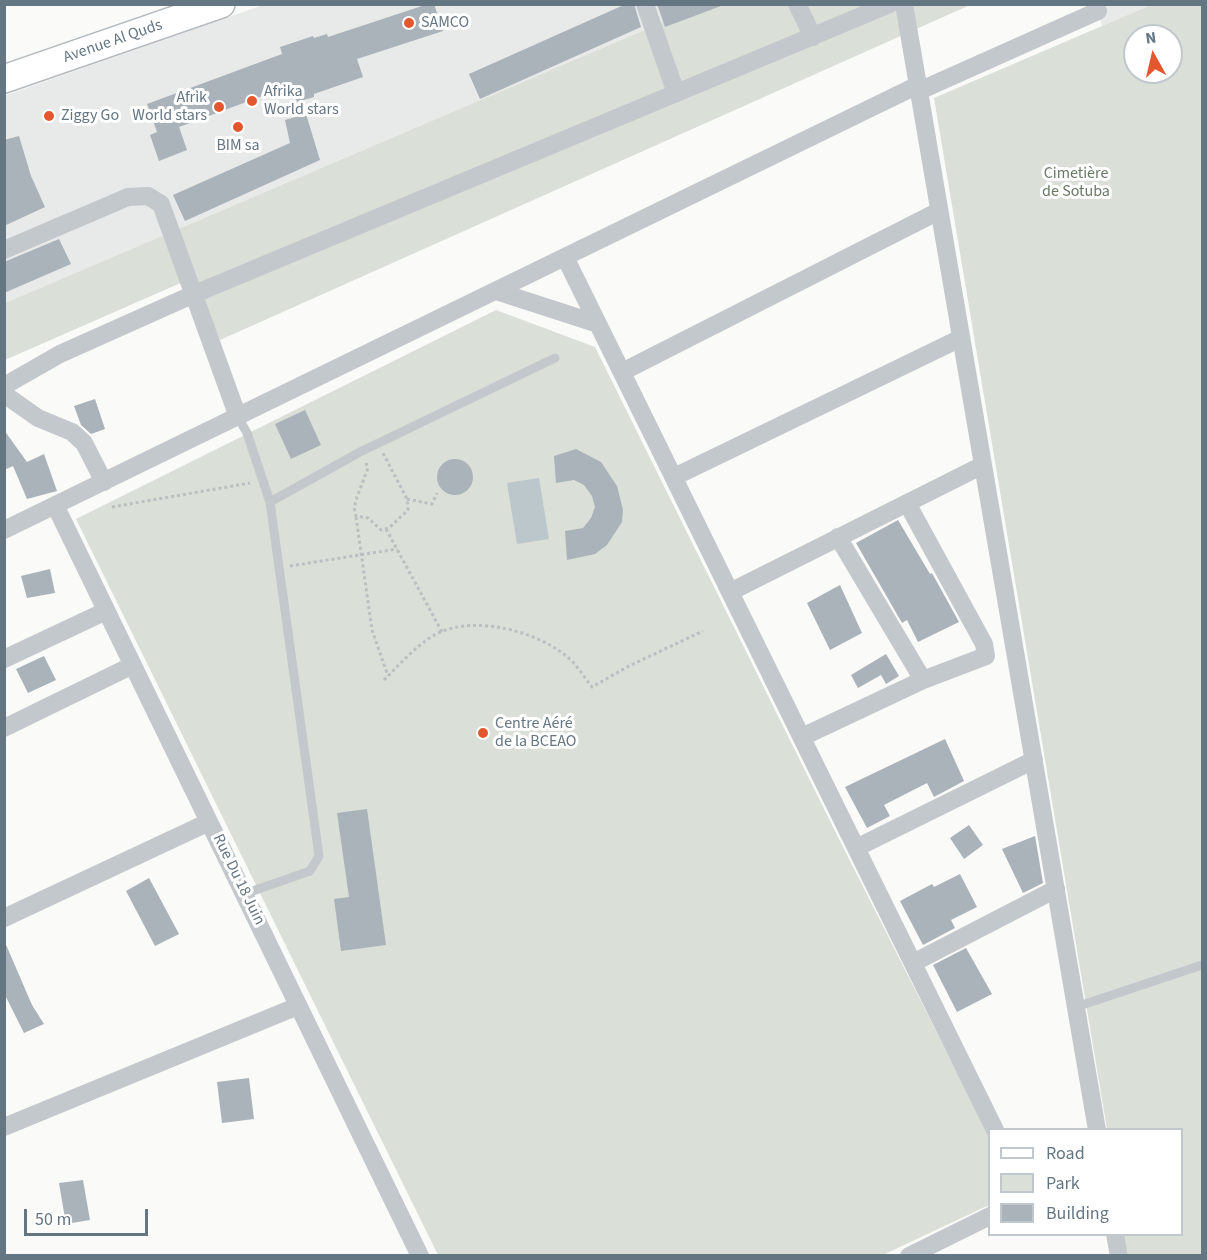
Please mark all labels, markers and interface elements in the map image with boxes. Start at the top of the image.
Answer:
place label: SAMCO [421,13,469,33]
street label: Avenue Al Quds [61,16,165,68]
marker: SAMCO [402,16,416,30]
north arrow [1123,24,1183,84]
text: N [1144,27,1158,50]
place label: Afrika World stars [264,82,339,120]
place label: Afrik World stars [132,88,207,126]
marker: Afrika World stars [245,94,259,108]
marker: Afrik World stars [212,100,226,114]
place label: Ziggy Go [61,106,119,126]
marker: Ziggy Go [42,109,56,123]
marker: BIM sa [231,120,245,134]
place label: BIM sa [216,136,260,156]
park label: Cimetière de Sotuba [1042,164,1110,202]
place label: Centre Aéré de la BCEAO [495,714,576,752]
marker: Centre Aéré de la BCEAO [476,726,490,740]
street label: Rue Du 18 Juin [208,831,268,929]
legend [988,1128,1183,1236]
text: Road [1046,1141,1085,1166]
text: Park [1046,1171,1080,1196]
scale bar [27,1197,152,1235]
text: Building [1046,1201,1109,1226]
text: 50 m [35,1207,71,1232]

